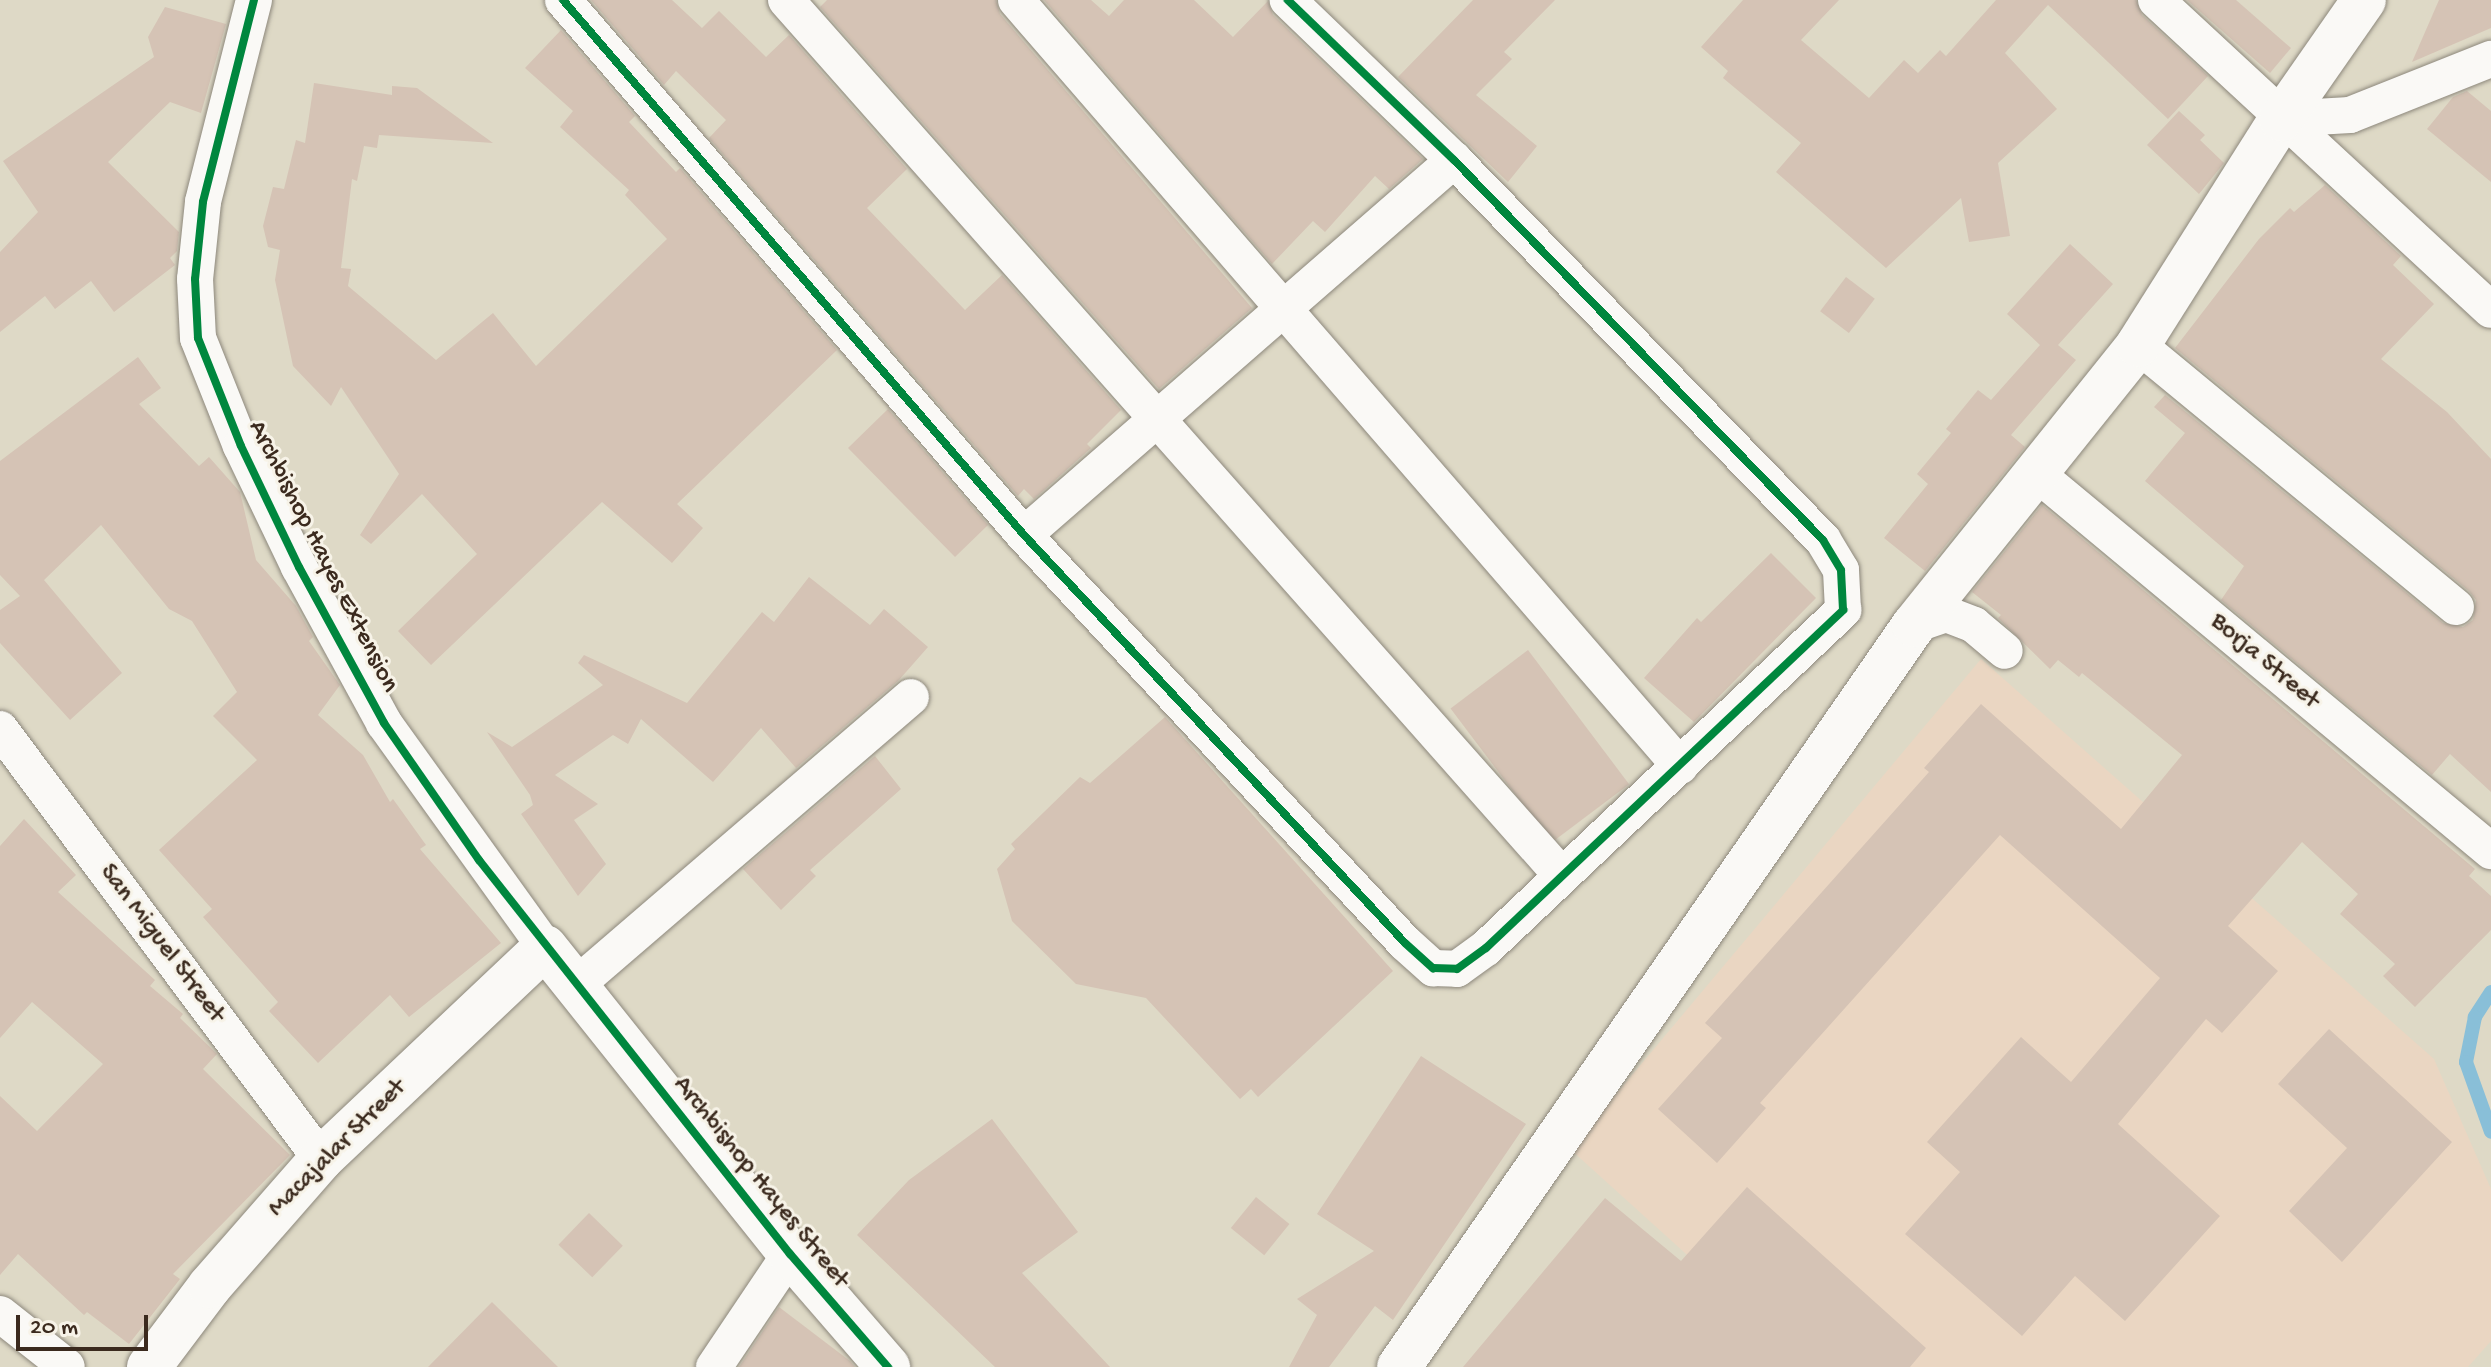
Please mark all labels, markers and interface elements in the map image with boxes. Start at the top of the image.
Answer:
street label: Archbishop Hayes Extension [240,416,404,698]
street label: Borja Street [2203,607,2325,717]
street label: San Miguel Street [91,859,231,1029]
street label: Archbishop Hayes Street [665,1071,855,1295]
street label: Macajalar Street [262,1073,414,1225]
scale bar [20,1299,152,1349]
text: 20 m [30,1314,78,1343]

